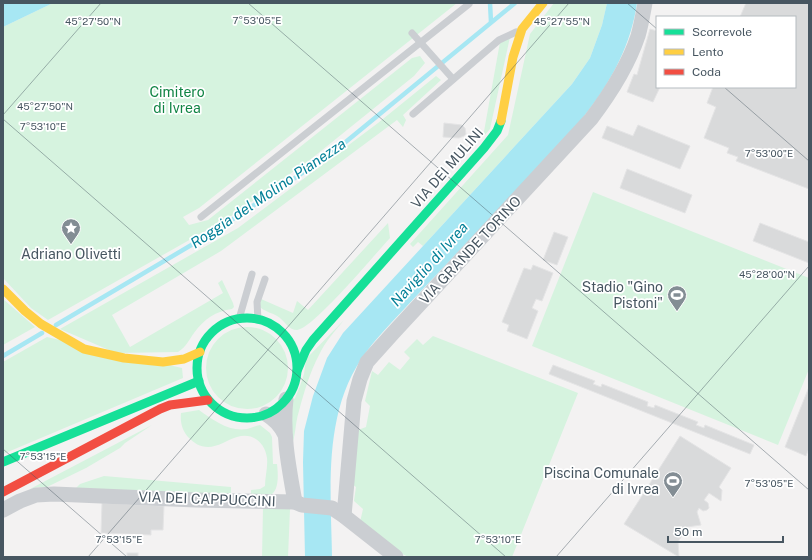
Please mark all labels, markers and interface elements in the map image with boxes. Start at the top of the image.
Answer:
text: 7°53'05"E [233,14,281,26]
text: 45°27'50"N [65,15,121,27]
text: 45°27'55"N [534,15,590,27]
legend [656,16,796,88]
text: Scorrevole [692,25,752,39]
text: Lento [692,45,724,59]
text: Coda [692,65,721,79]
park label: Cimitero di Ivrea [149,84,205,116]
text: 45°27'50"N [17,100,73,112]
text: 7°53'10"E [20,120,66,132]
street label: VIA DEI MULINI [408,125,486,211]
water label: Roggia del Molino Pianezza [187,135,349,251]
text: 7°53'00"E [745,147,793,159]
street label: VIA GRANDE TORINO [416,193,524,307]
place icon: Adriano Olivetti [60,217,82,245]
water label: Naviglio di Ivrea [387,219,471,309]
place label: Adriano Olivetti [21,246,121,262]
text: 45°28'00"N [739,268,795,280]
place label: Stadio "Gino Pistoni" [582,279,663,311]
sports icon: Stadio "Gino Pistoni" [666,284,688,312]
text: 7°53'15"E [20,450,66,462]
place label: Piscina Comunale di Ivrea [544,465,659,497]
sports icon: Piscina Comunale di Ivrea [662,470,684,498]
text: 7°53'05"E [745,477,793,489]
street label: VIA DEI CAPPUCCINI [138,489,276,509]
scale bar [668,518,783,544]
text: 50 m [674,525,702,539]
text: 7°53'15"E [96,533,142,545]
text: 7°53'10"E [475,533,521,545]

